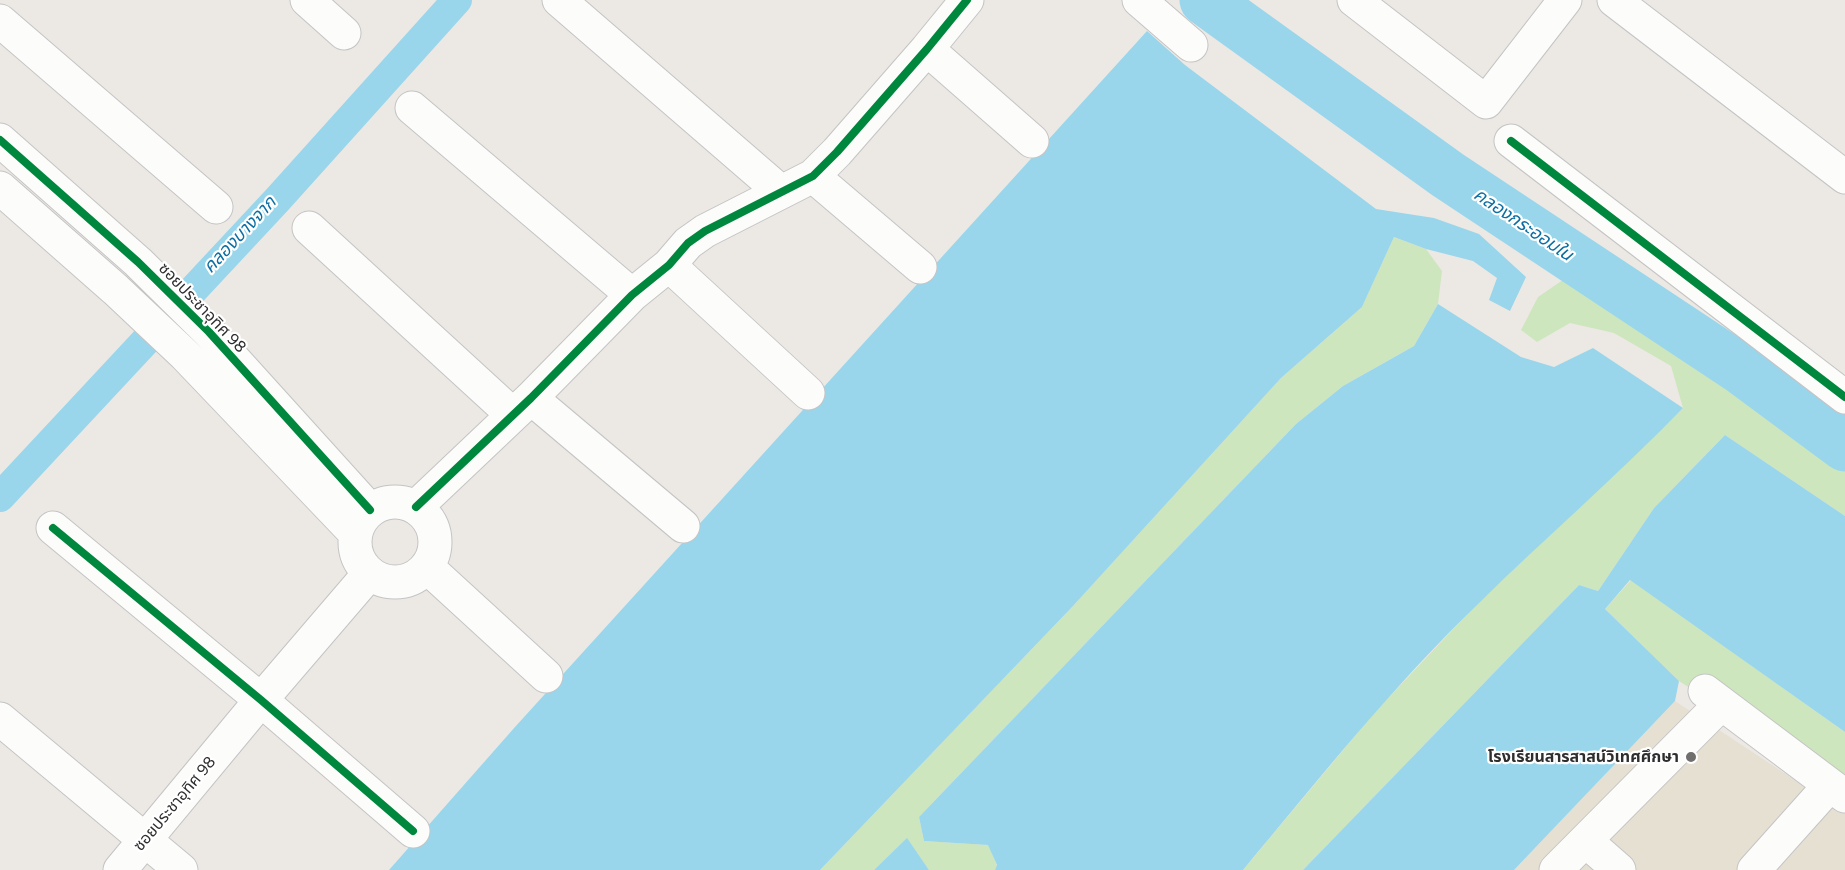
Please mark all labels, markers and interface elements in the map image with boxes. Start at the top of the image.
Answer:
water label: คลองกระออมใน [1469,184,1577,266]
water label: คลองบางจาก [199,192,281,278]
street label: ซอยประชาอุทิศ 98 [154,259,250,357]
place label: โรงเรียนสารสาสน์วิเทศศึกษา [1488,747,1679,767]
marker: โรงเรียนสารสาสน์วิเทศศึกษา [1684,750,1698,764]
street label: ซอยประชาอุทิศ 98 [130,753,220,855]

